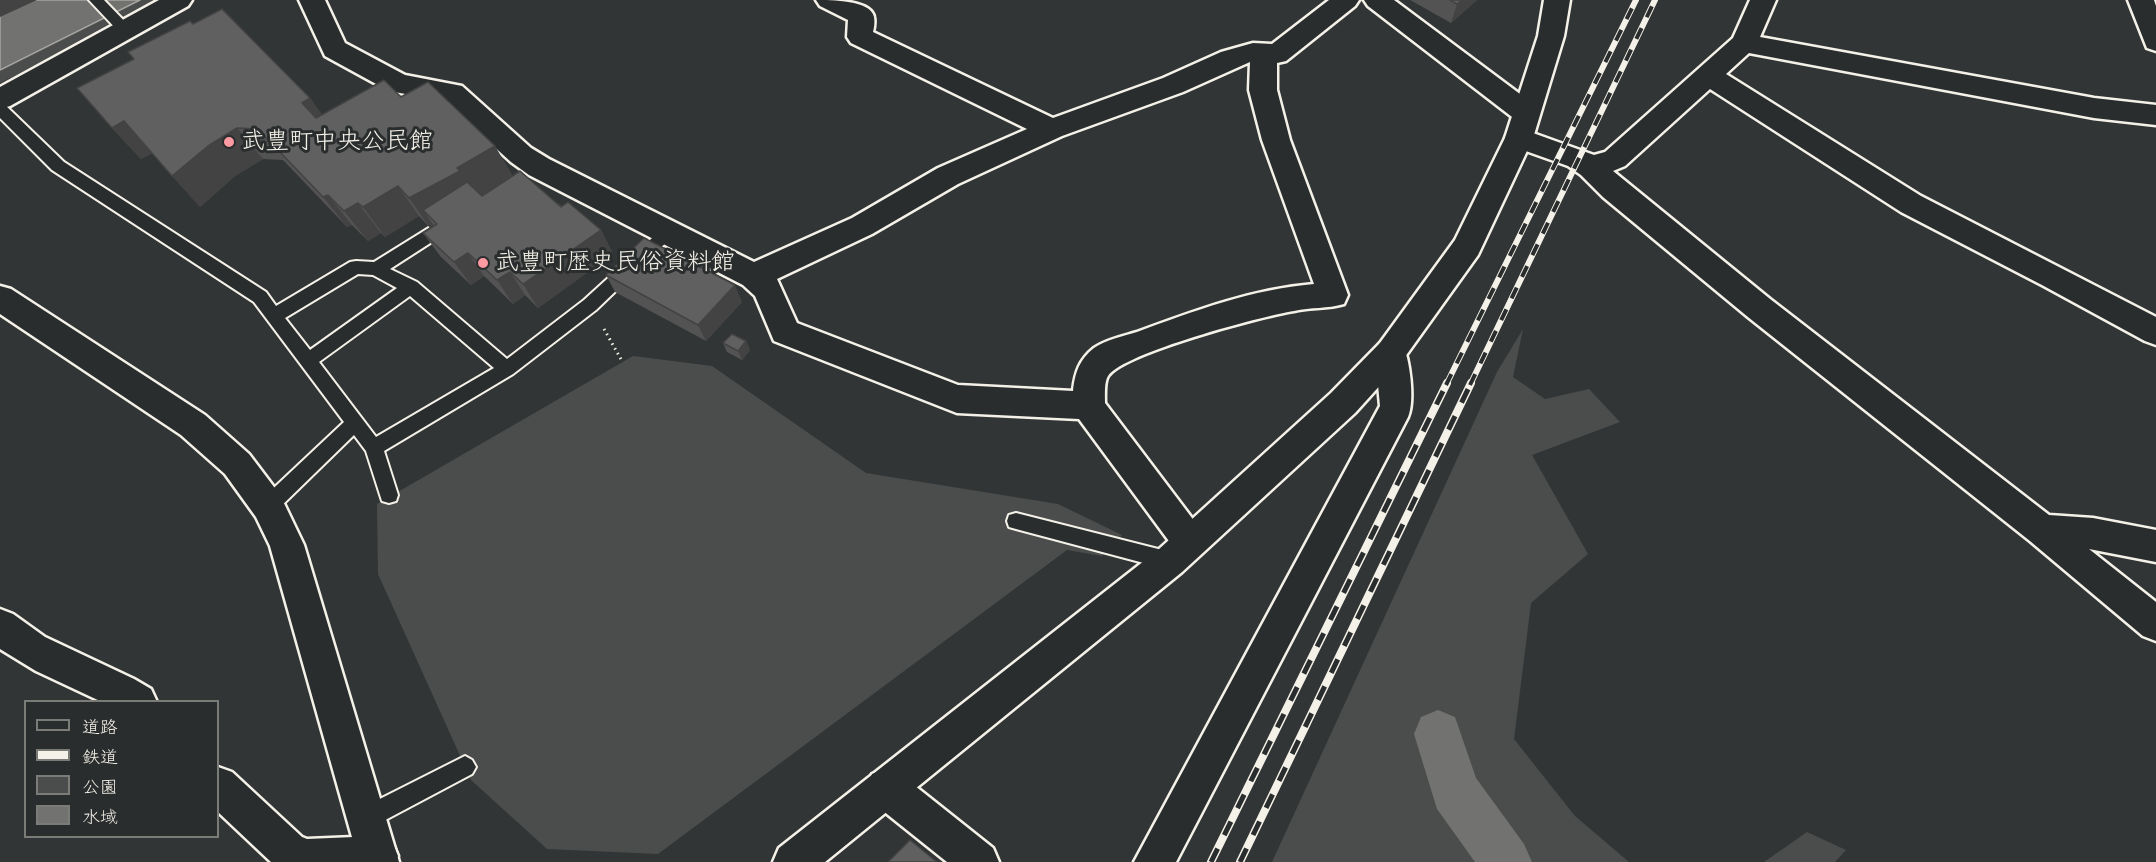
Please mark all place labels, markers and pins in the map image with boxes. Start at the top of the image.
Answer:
place label: 武豊町中央公民館 [241,128,433,156]
marker: 武豊町中央公民館 [222,135,236,149]
place label: 武豊町歴史民俗資料館 [495,249,735,277]
marker: 武豊町歴史民俗資料館 [476,256,490,270]

